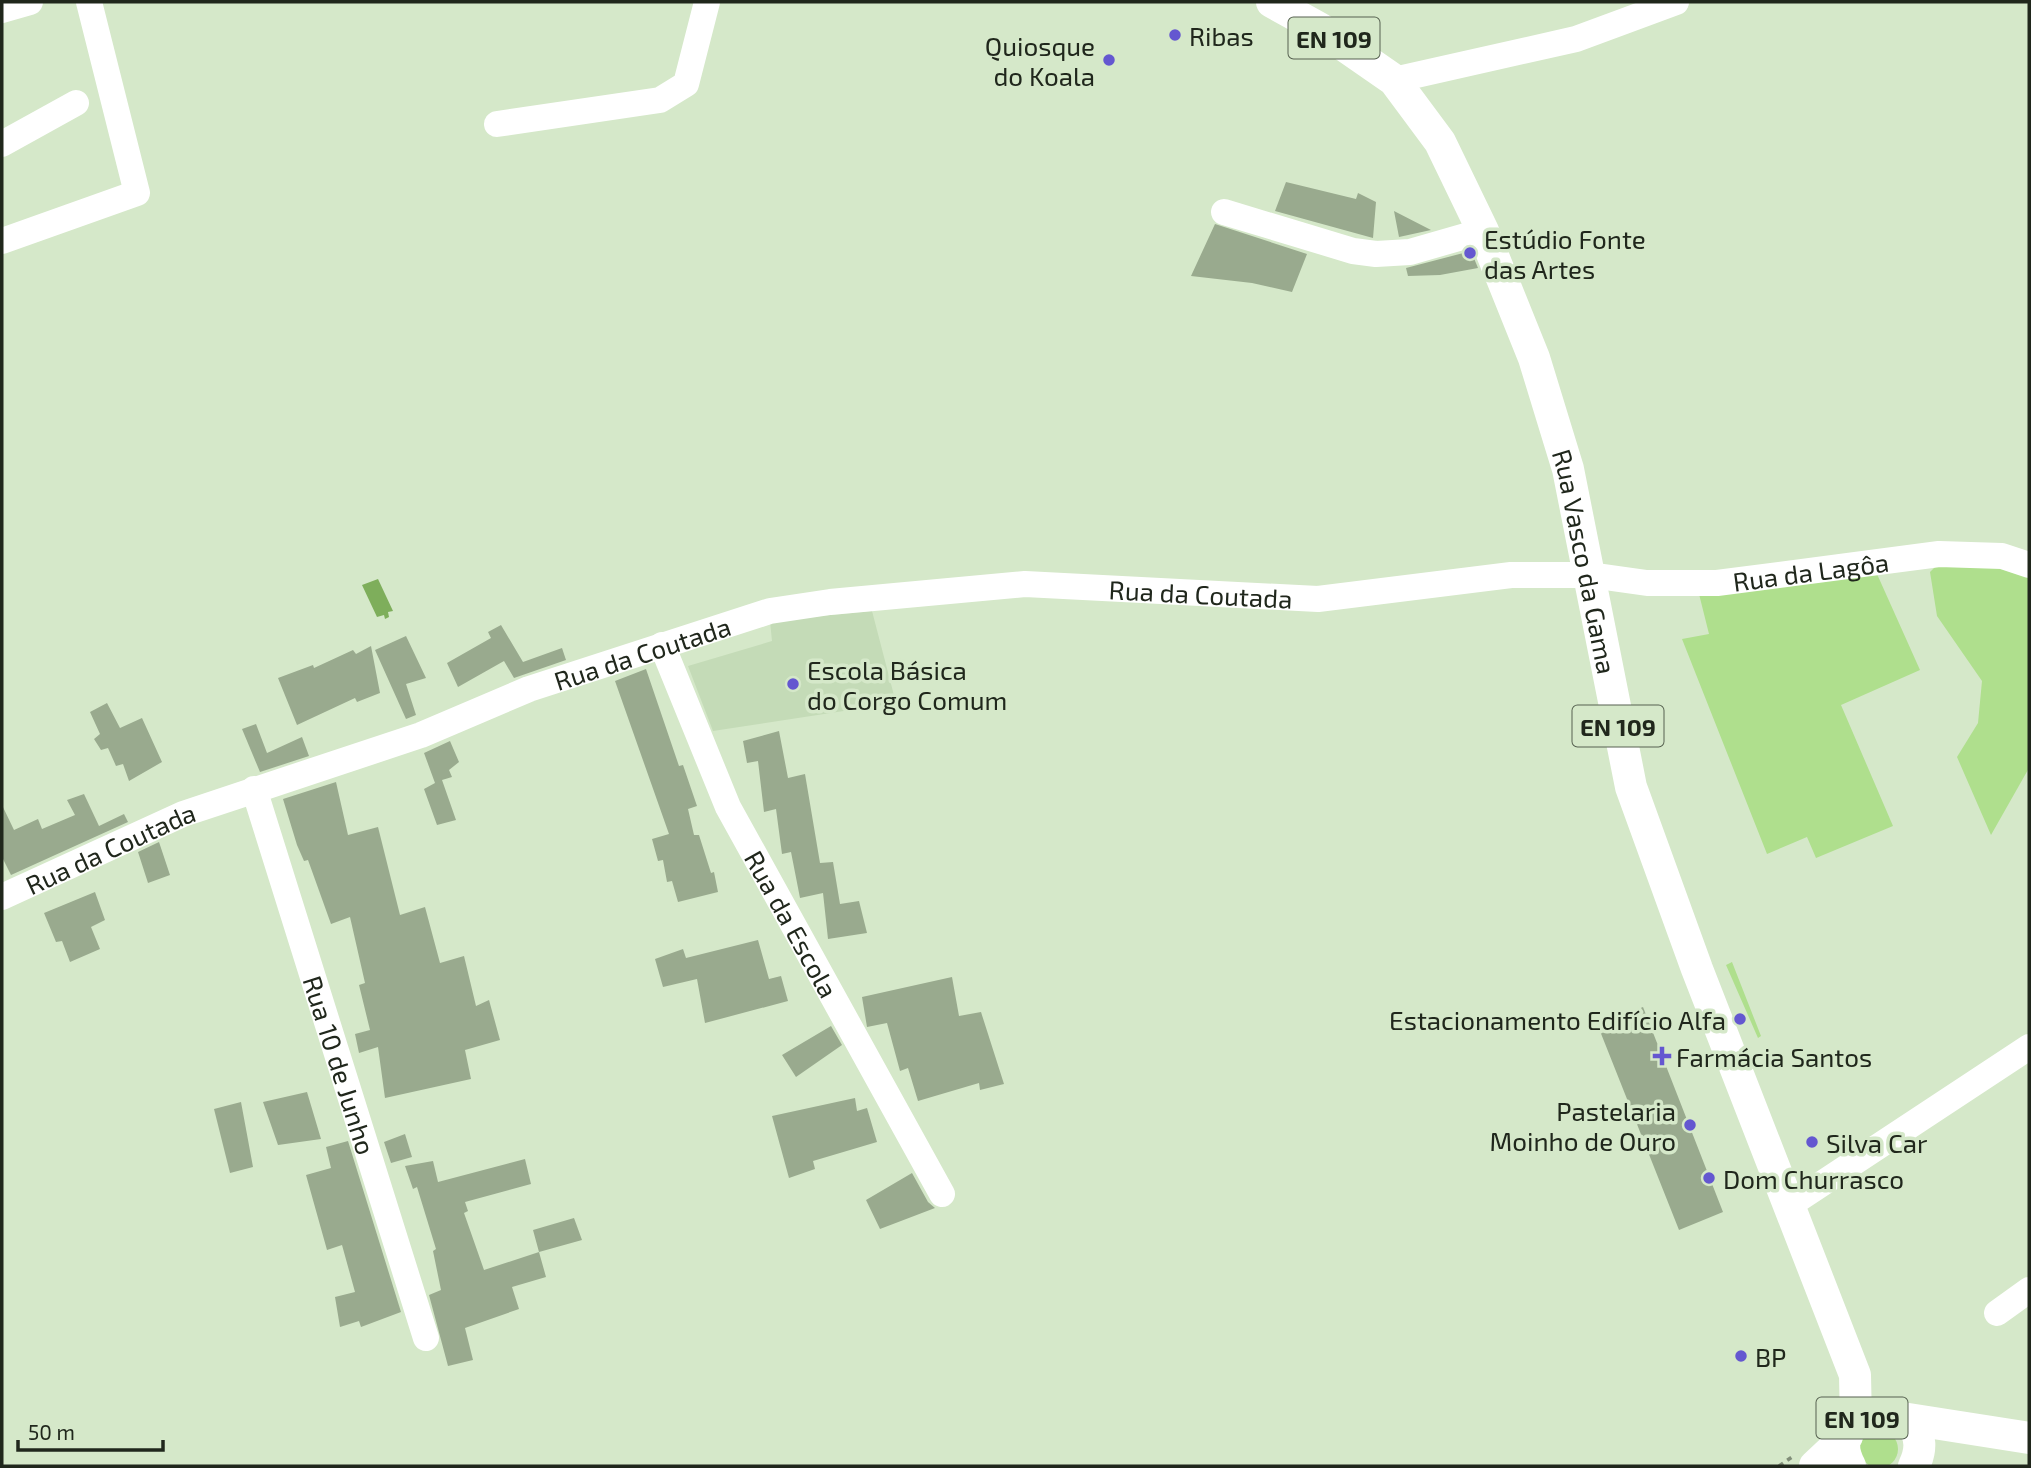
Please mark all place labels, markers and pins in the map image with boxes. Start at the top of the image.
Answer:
place label: Ribas [1189,20,1254,51]
marker: Ribas [1167,27,1183,43]
place label: Quiosque do Koala [985,30,1095,91]
marker: Quiosque do Koala [1101,52,1117,68]
place label: Estúdio Fonte das Artes [1484,223,1646,284]
marker: Estúdio Fonte das Artes [1462,245,1478,261]
place label: Escola Básica do Corgo Comum [807,654,1007,715]
marker: Escola Básica do Corgo Comum [785,676,801,692]
place label: Estacionamento Edifício Alfa [1389,1004,1726,1035]
marker: Estacionamento Edifício Alfa [1732,1011,1748,1027]
place label: Farmácia Santos [1676,1041,1872,1072]
marker: Farmácia Santos [1654,1048,1670,1064]
place label: Pastelaria Moinho de Ouro [1490,1095,1676,1156]
marker: Pastelaria Moinho de Ouro [1682,1117,1698,1133]
place label: Silva Car [1826,1127,1927,1158]
marker: Silva Car [1804,1134,1820,1150]
place label: Dom Churrasco [1723,1163,1904,1194]
marker: Dom Churrasco [1701,1170,1717,1186]
place label: BP [1755,1341,1786,1372]
marker: BP [1733,1348,1749,1364]

